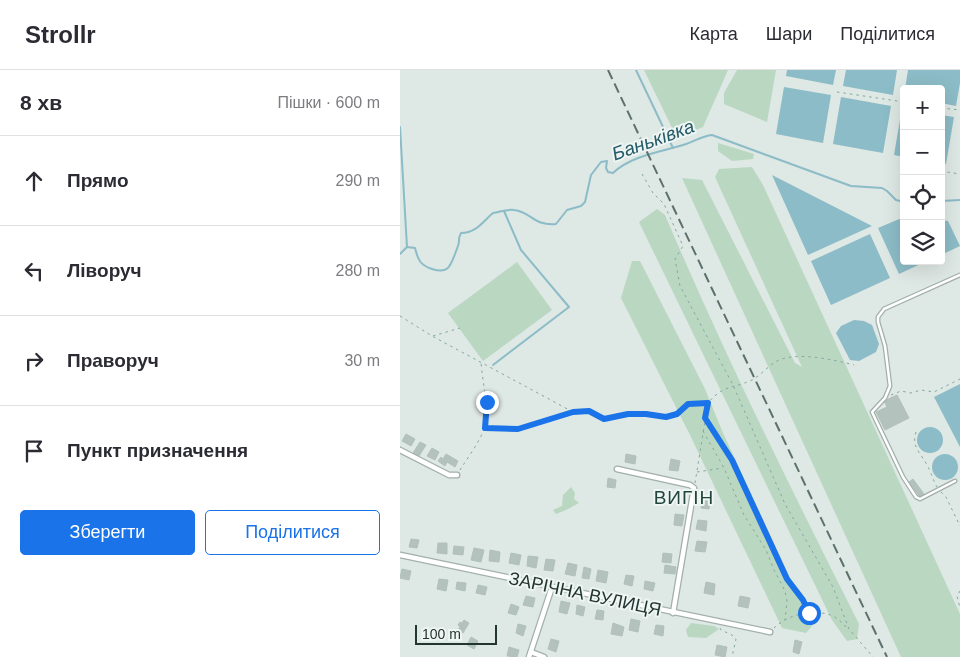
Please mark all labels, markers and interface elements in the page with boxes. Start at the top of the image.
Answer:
text: Strollr [25,21,96,48]
text: Карта [690,24,738,44]
text: Шари [766,24,812,44]
text: Поділитися [840,24,935,44]
map controls [900,85,945,265]
button: + [900,85,945,130]
text: 8 хв [20,91,62,114]
text: Пішки · 600 m [277,94,380,111]
water label: Баньківка [609,115,697,165]
button: − [900,130,945,175]
icon: ahead [20,167,48,195]
text: Прямо [67,170,129,191]
text: 290 m [336,172,380,189]
button: locate [900,175,945,220]
button: layers [900,220,945,265]
icon: left [20,257,48,285]
text: Ліворуч [67,260,142,281]
text: 280 m [336,262,380,279]
icon: right [20,347,48,375]
text: Праворуч [67,350,159,371]
text: 30 m [344,352,380,369]
route end [476,391,499,414]
icon: arrive [20,437,48,465]
text: Пункт призначення [67,440,248,461]
district label: ВИГІН [654,487,714,508]
button: Зберегти [20,510,195,555]
button: Поділитися [205,510,380,555]
street label: ЗАРІЧНА ВУЛИЦЯ [507,568,663,620]
route start [798,602,821,625]
scale bar [415,622,498,645]
text: 100 m [422,626,461,642]

